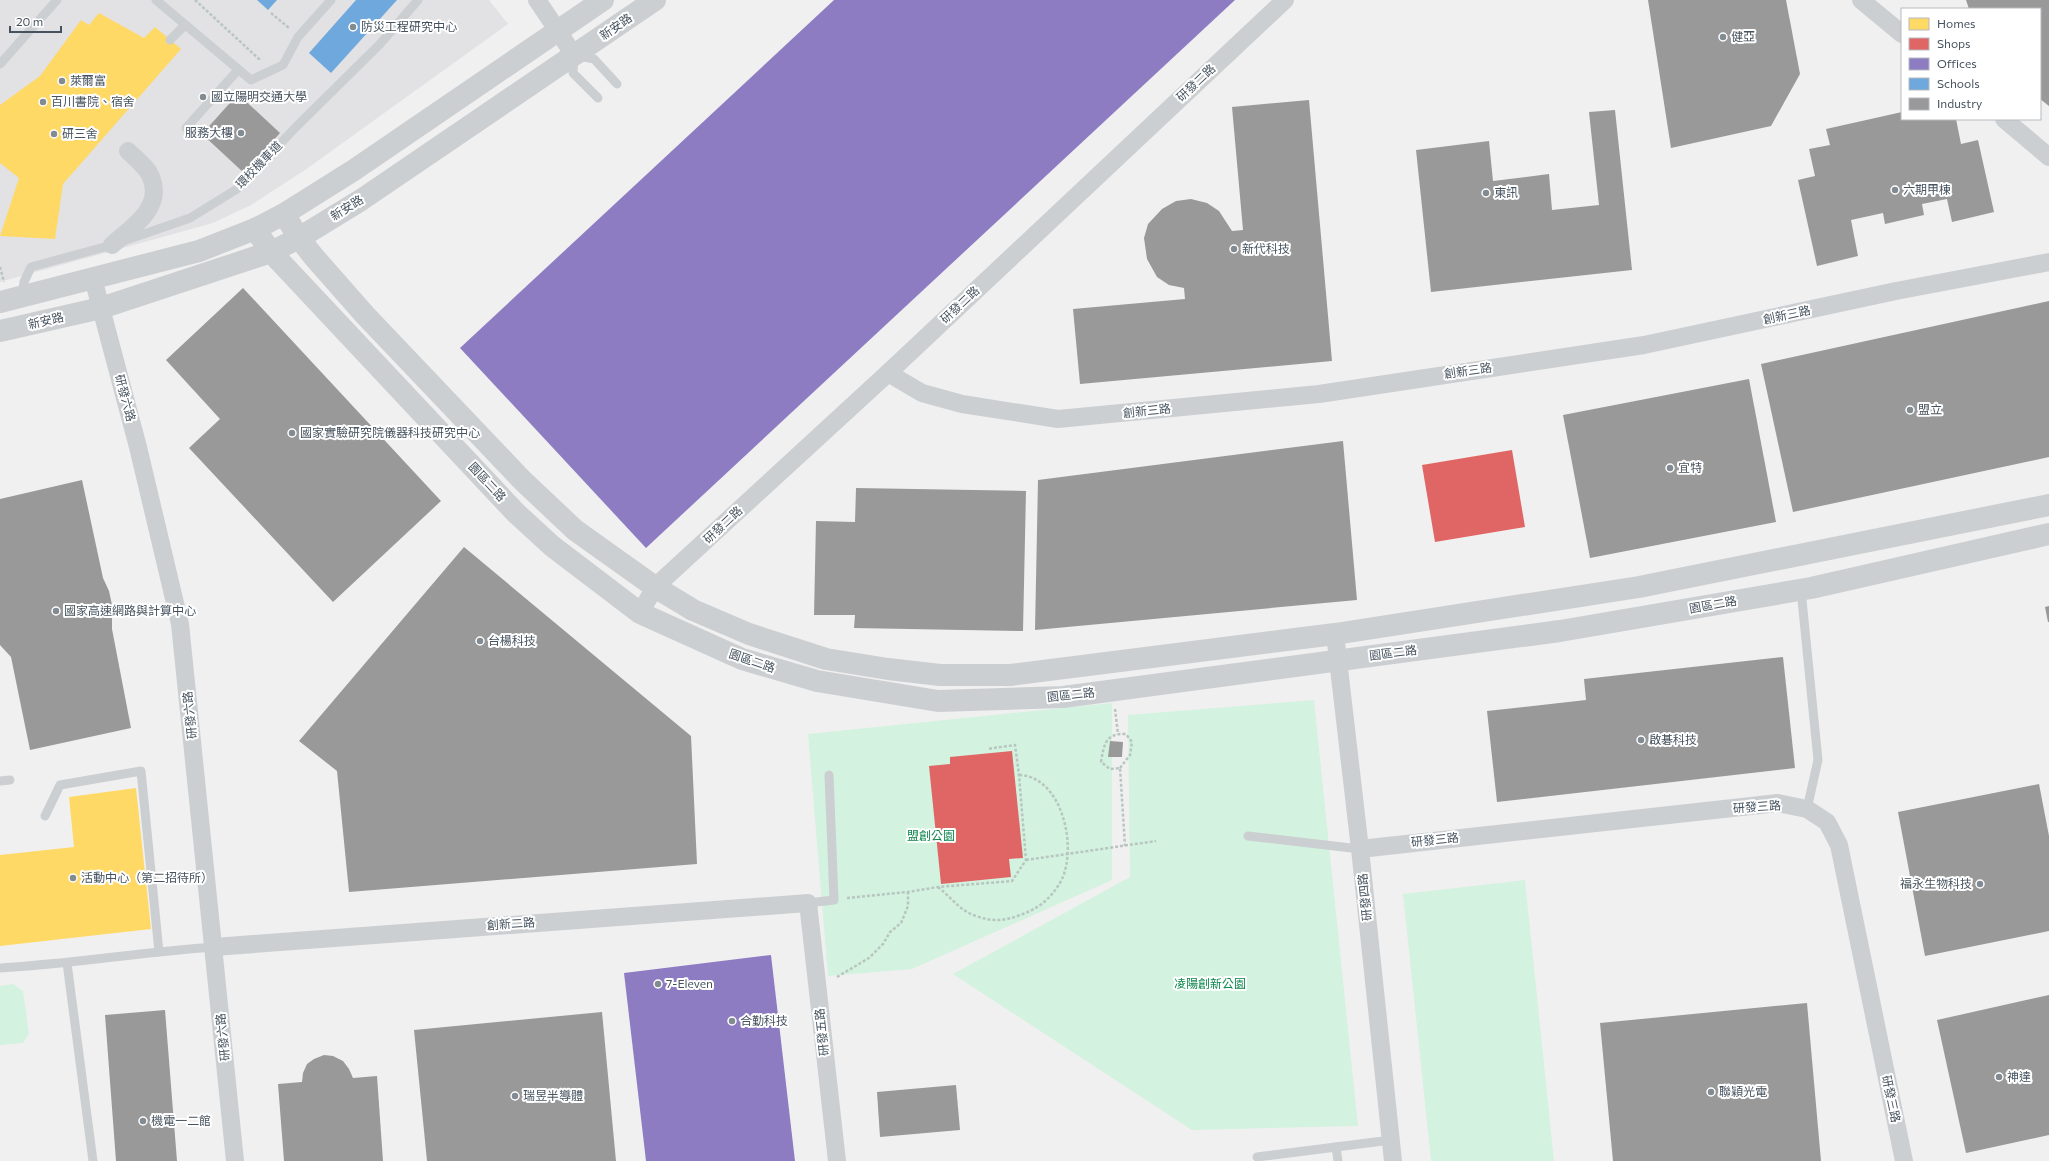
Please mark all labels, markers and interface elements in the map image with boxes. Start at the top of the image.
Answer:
scale bar [10,8,61,34]
legend [1901,8,2041,120]
street label: 新安路 [597,10,634,42]
text: 20 m [16,14,43,28]
text: Homes [1937,16,1975,30]
place label: 防災工程研究中心 [361,19,457,33]
marker: 防災工程研究中心 [348,22,358,32]
place label: 健亞 [1731,29,1755,43]
marker: 健亞 [1718,32,1728,42]
text: Shops [1937,36,1971,50]
text: Offices [1937,56,1977,70]
street label: 研發二路 [1173,61,1218,104]
place label: 萊爾富 [70,73,106,87]
marker: 萊爾富 [57,76,67,86]
text: Schools [1937,76,1980,90]
place label: 國立陽明交通大學 [211,89,307,103]
marker: 國立陽明交通大學 [198,92,208,102]
place label: 百川書院、宿舍 [51,94,135,108]
text: Industry [1937,96,1982,110]
marker: 百川書院、宿舍 [38,97,48,107]
place label: 服務大樓 [185,125,233,139]
place label: 研三舍 [62,126,98,140]
marker: 服務大樓 [236,128,246,138]
marker: 研三舍 [49,129,59,139]
street label: 環校機車道 [232,138,284,191]
place label: 六期甲棟 [1903,182,1951,196]
place label: 東訊 [1494,185,1518,199]
marker: 六期甲棟 [1890,185,1900,195]
marker: 東訊 [1481,188,1491,198]
street label: 新安路 [327,192,365,223]
place label: 新代科技 [1242,241,1290,255]
marker: 新代科技 [1229,244,1239,254]
street label: 研發二路 [937,283,982,326]
street label: 創新三路 [1762,302,1812,326]
street label: 新安路 [27,309,65,331]
street label: 創新三路 [1443,360,1493,380]
street label: 研發六路 [113,373,139,423]
street label: 創新三路 [1122,401,1172,419]
place label: 盟立 [1918,402,1942,416]
marker: 盟立 [1905,405,1915,415]
place label: 國家實驗研究院儀器科技研究中心 [300,425,480,439]
marker: 國家實驗研究院儀器科技研究中心 [287,428,297,438]
street label: 園區二路 [466,459,509,504]
place label: 宜特 [1678,460,1702,474]
marker: 宜特 [1665,463,1675,473]
street label: 研發二路 [700,503,745,546]
street label: 園區二路 [1688,593,1738,615]
place label: 國家高速網路與計算中心 [64,603,196,617]
marker: 國家高速網路與計算中心 [51,606,61,616]
place label: 台楊科技 [488,633,536,647]
marker: 台楊科技 [475,636,485,646]
street label: 園區二路 [1368,642,1418,662]
street label: 園區二路 [727,646,777,674]
street label: 園區二路 [1046,685,1096,703]
street label: 研發六路 [180,690,198,740]
place label: 啟碁科技 [1649,732,1697,746]
marker: 啟碁科技 [1636,735,1646,745]
street label: 研發三路 [1732,797,1781,815]
park label: 盟創公園 [907,828,955,842]
street label: 研發三路 [1410,830,1460,848]
place label: 活動中心（第二招待所） [81,870,213,884]
street label: 研發四路 [1355,872,1373,922]
marker: 活動中心（第二招待所） [68,873,78,883]
place label: 福永生物科技 [1900,876,1972,890]
marker: 福永生物科技 [1975,879,1985,889]
street label: 創新二路 [486,914,535,932]
place label: 7-Eleven [666,976,713,990]
park label: 凌陽創新公園 [1174,976,1246,990]
marker: 7-Eleven [653,979,663,989]
street label: 研發五路 [812,1007,830,1057]
street label: 研發六路 [213,1012,231,1062]
place label: 合勤科技 [740,1013,788,1027]
marker: 合勤科技 [727,1016,737,1026]
place label: 神達 [2007,1069,2031,1083]
marker: 神達 [1994,1072,2004,1082]
street label: 研發三路 [1880,1074,1904,1124]
place label: 聯穎光電 [1719,1084,1767,1098]
marker: 聯穎光電 [1706,1087,1716,1097]
place label: 瑞昱半導體 [523,1088,583,1102]
marker: 瑞昱半導體 [510,1091,520,1101]
place label: 機電一二館 [151,1113,211,1127]
marker: 機電一二館 [138,1116,148,1126]

